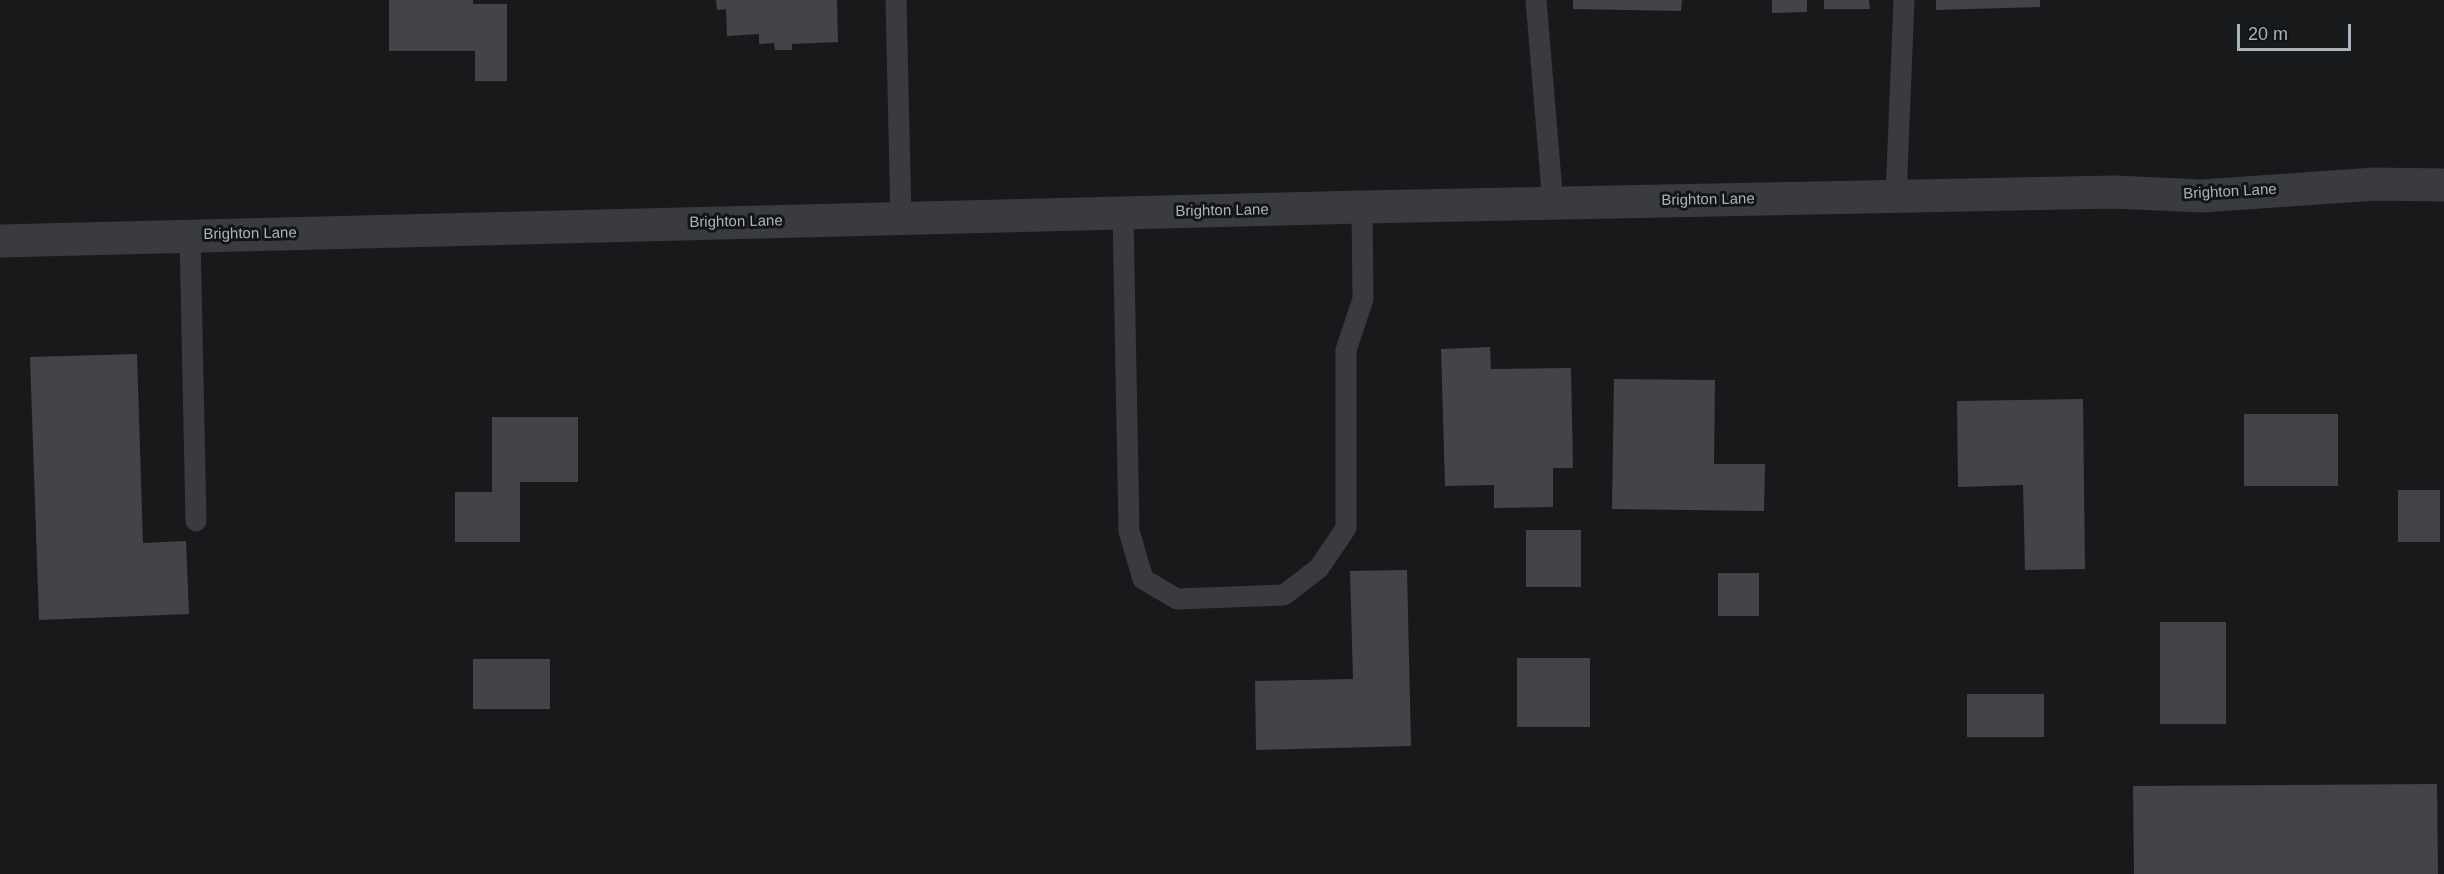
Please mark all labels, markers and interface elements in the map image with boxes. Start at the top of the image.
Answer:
scale bar [2240,12,2354,50]
text: 20 m [2248,24,2288,44]
street label: Brighton Lane [2183,181,2277,203]
street label: Brighton Lane [1661,190,1755,210]
street label: Brighton Lane [1175,201,1269,221]
street label: Brighton Lane [689,212,783,232]
street label: Brighton Lane [203,224,297,244]

